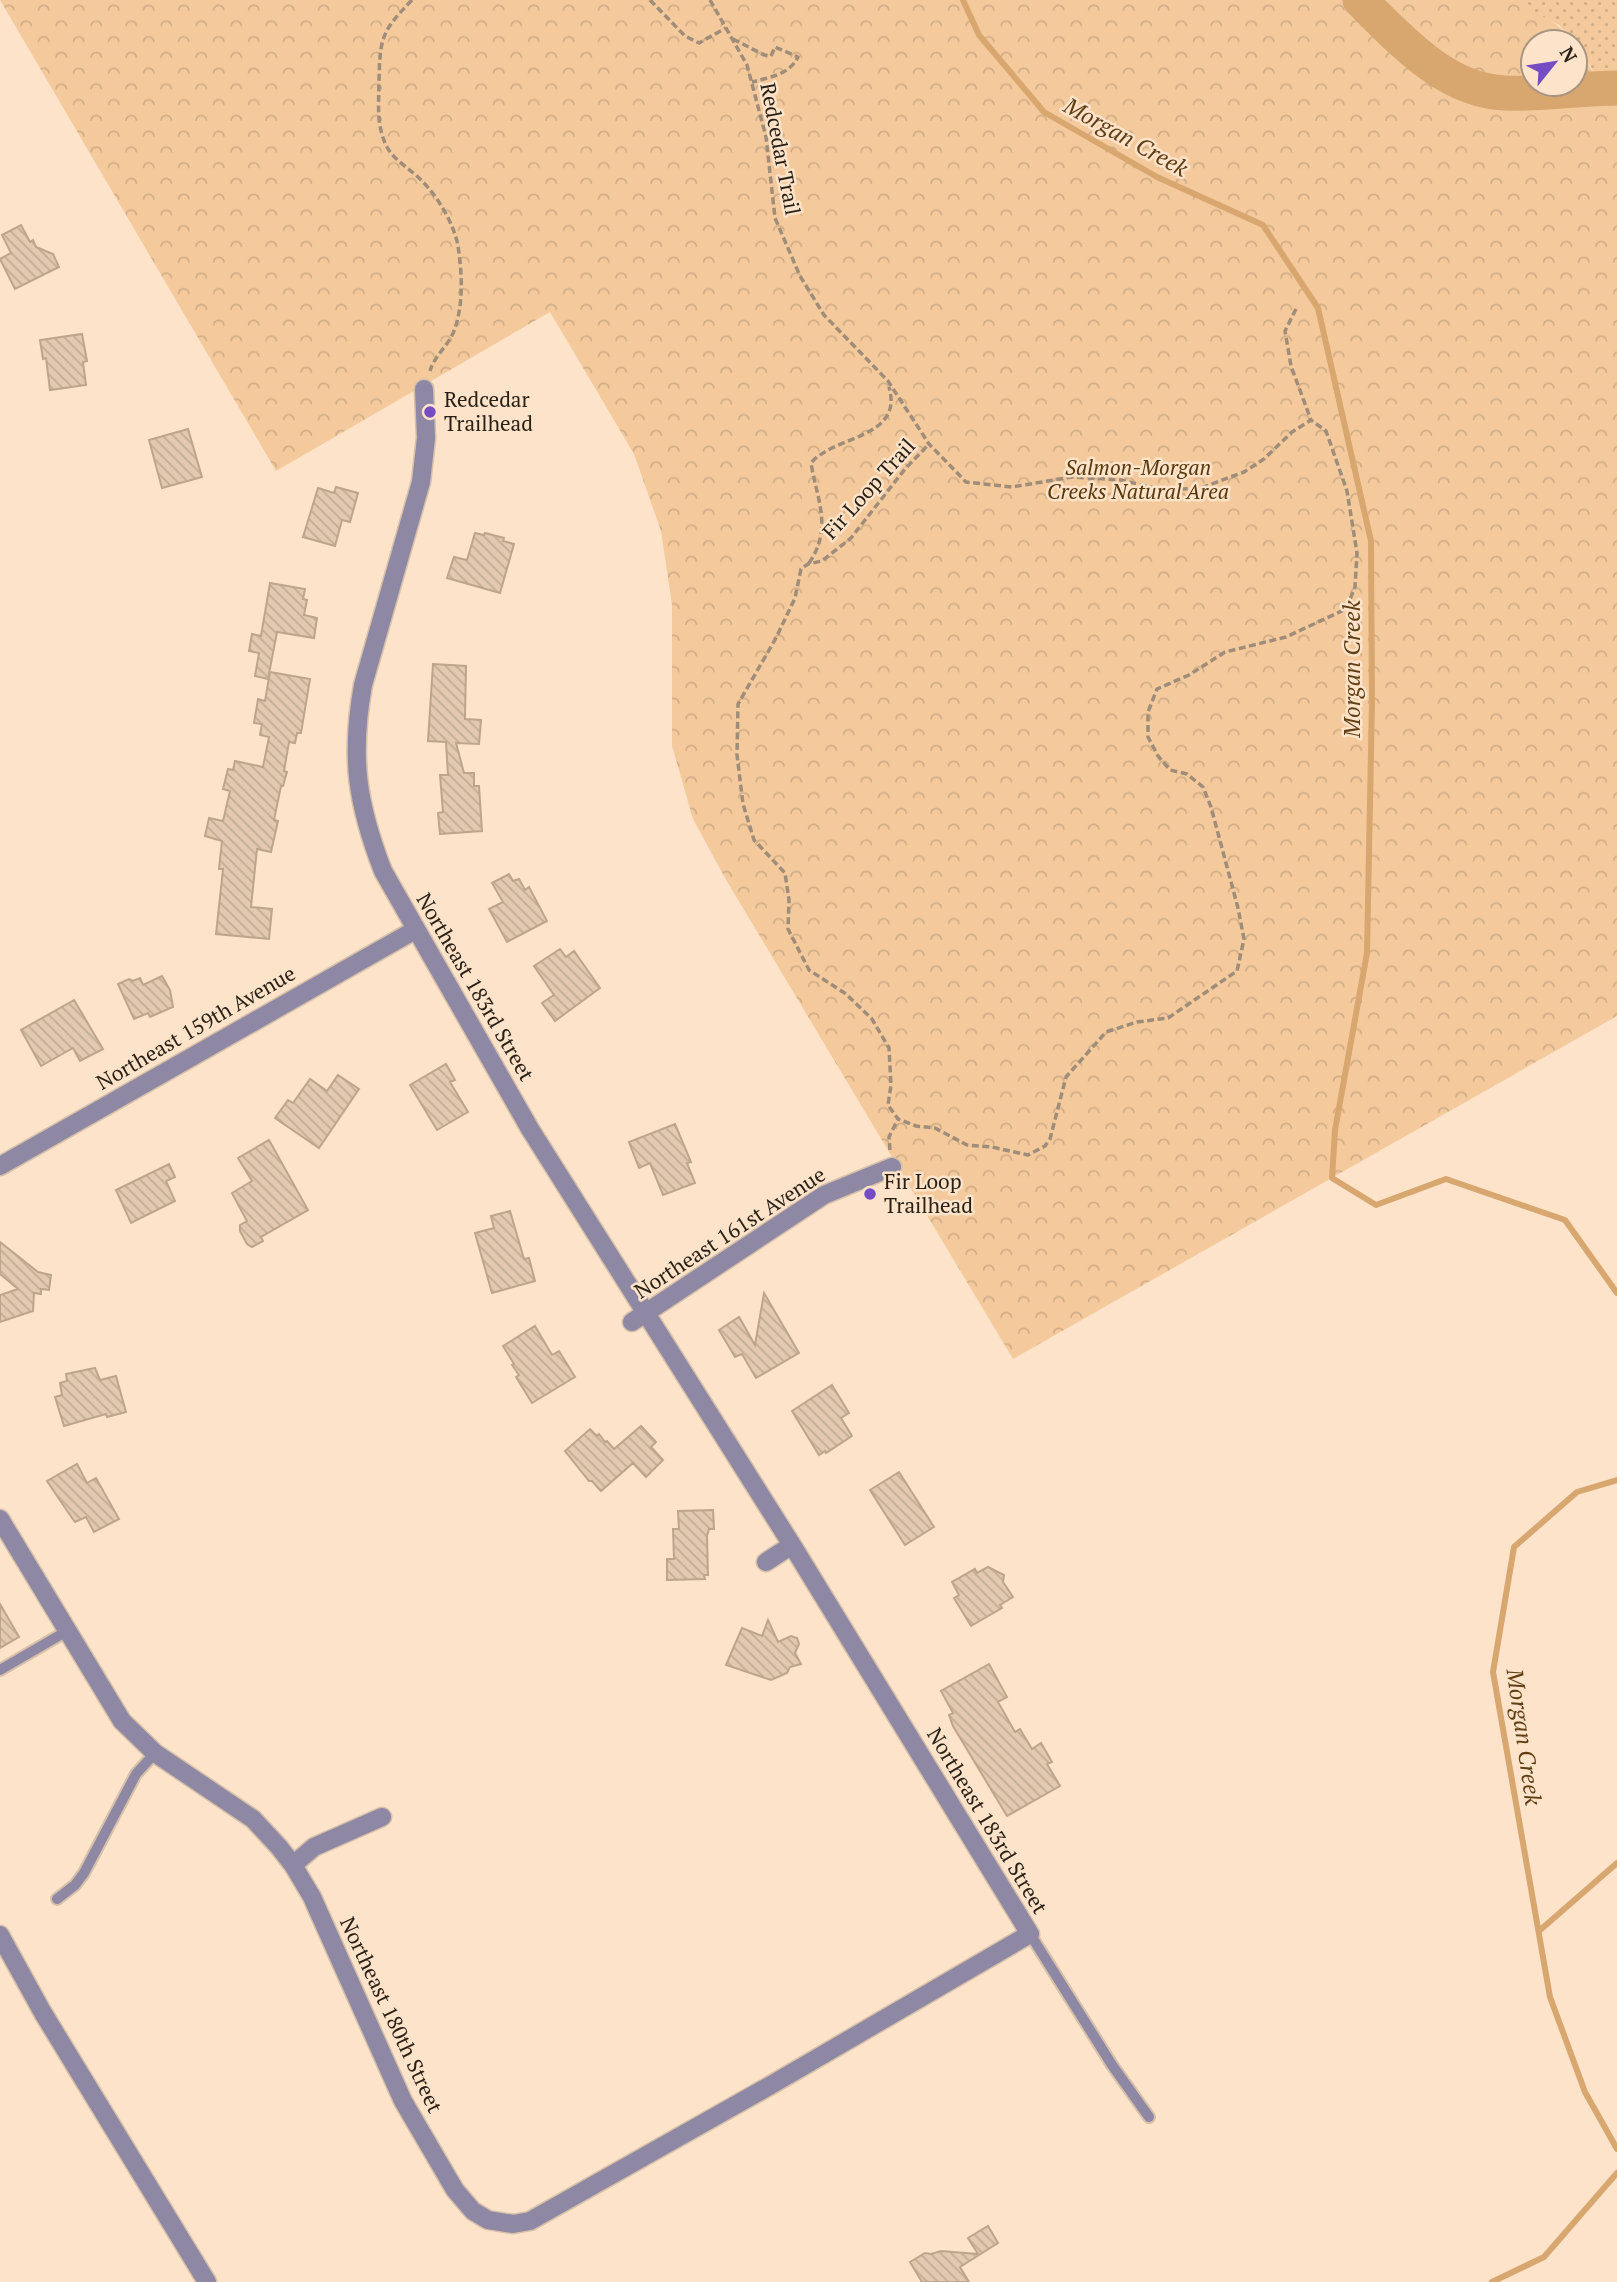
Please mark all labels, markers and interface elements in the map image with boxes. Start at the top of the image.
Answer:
north arrow [1519,28,1589,98]
text: N [1555,42,1584,67]
street label: Redcedar Trail [754,80,808,217]
water label: Morgan Creek [1058,89,1195,184]
place label: Redcedar Trailhead [444,385,533,437]
marker: Redcedar Trailhead [422,404,438,420]
street label: Fir Loop Trail [816,432,921,545]
park label: Salmon-Morgan Creeks Natural Area [1047,453,1229,505]
water label: Morgan Creek [1336,599,1367,739]
street label: Northeast 183rd Street [411,887,541,1086]
street label: Northeast 159th Avenue [91,959,300,1096]
street label: Northeast 161st Avenue [629,1160,830,1304]
place label: Fir Loop Trailhead [884,1167,973,1219]
marker: Fir Loop Trailhead [862,1186,878,1202]
water label: Morgan Creek [1499,1666,1550,1808]
street label: Northeast 183rd Street [921,1722,1055,1919]
street label: Northeast 180th Street [334,1912,450,2117]

